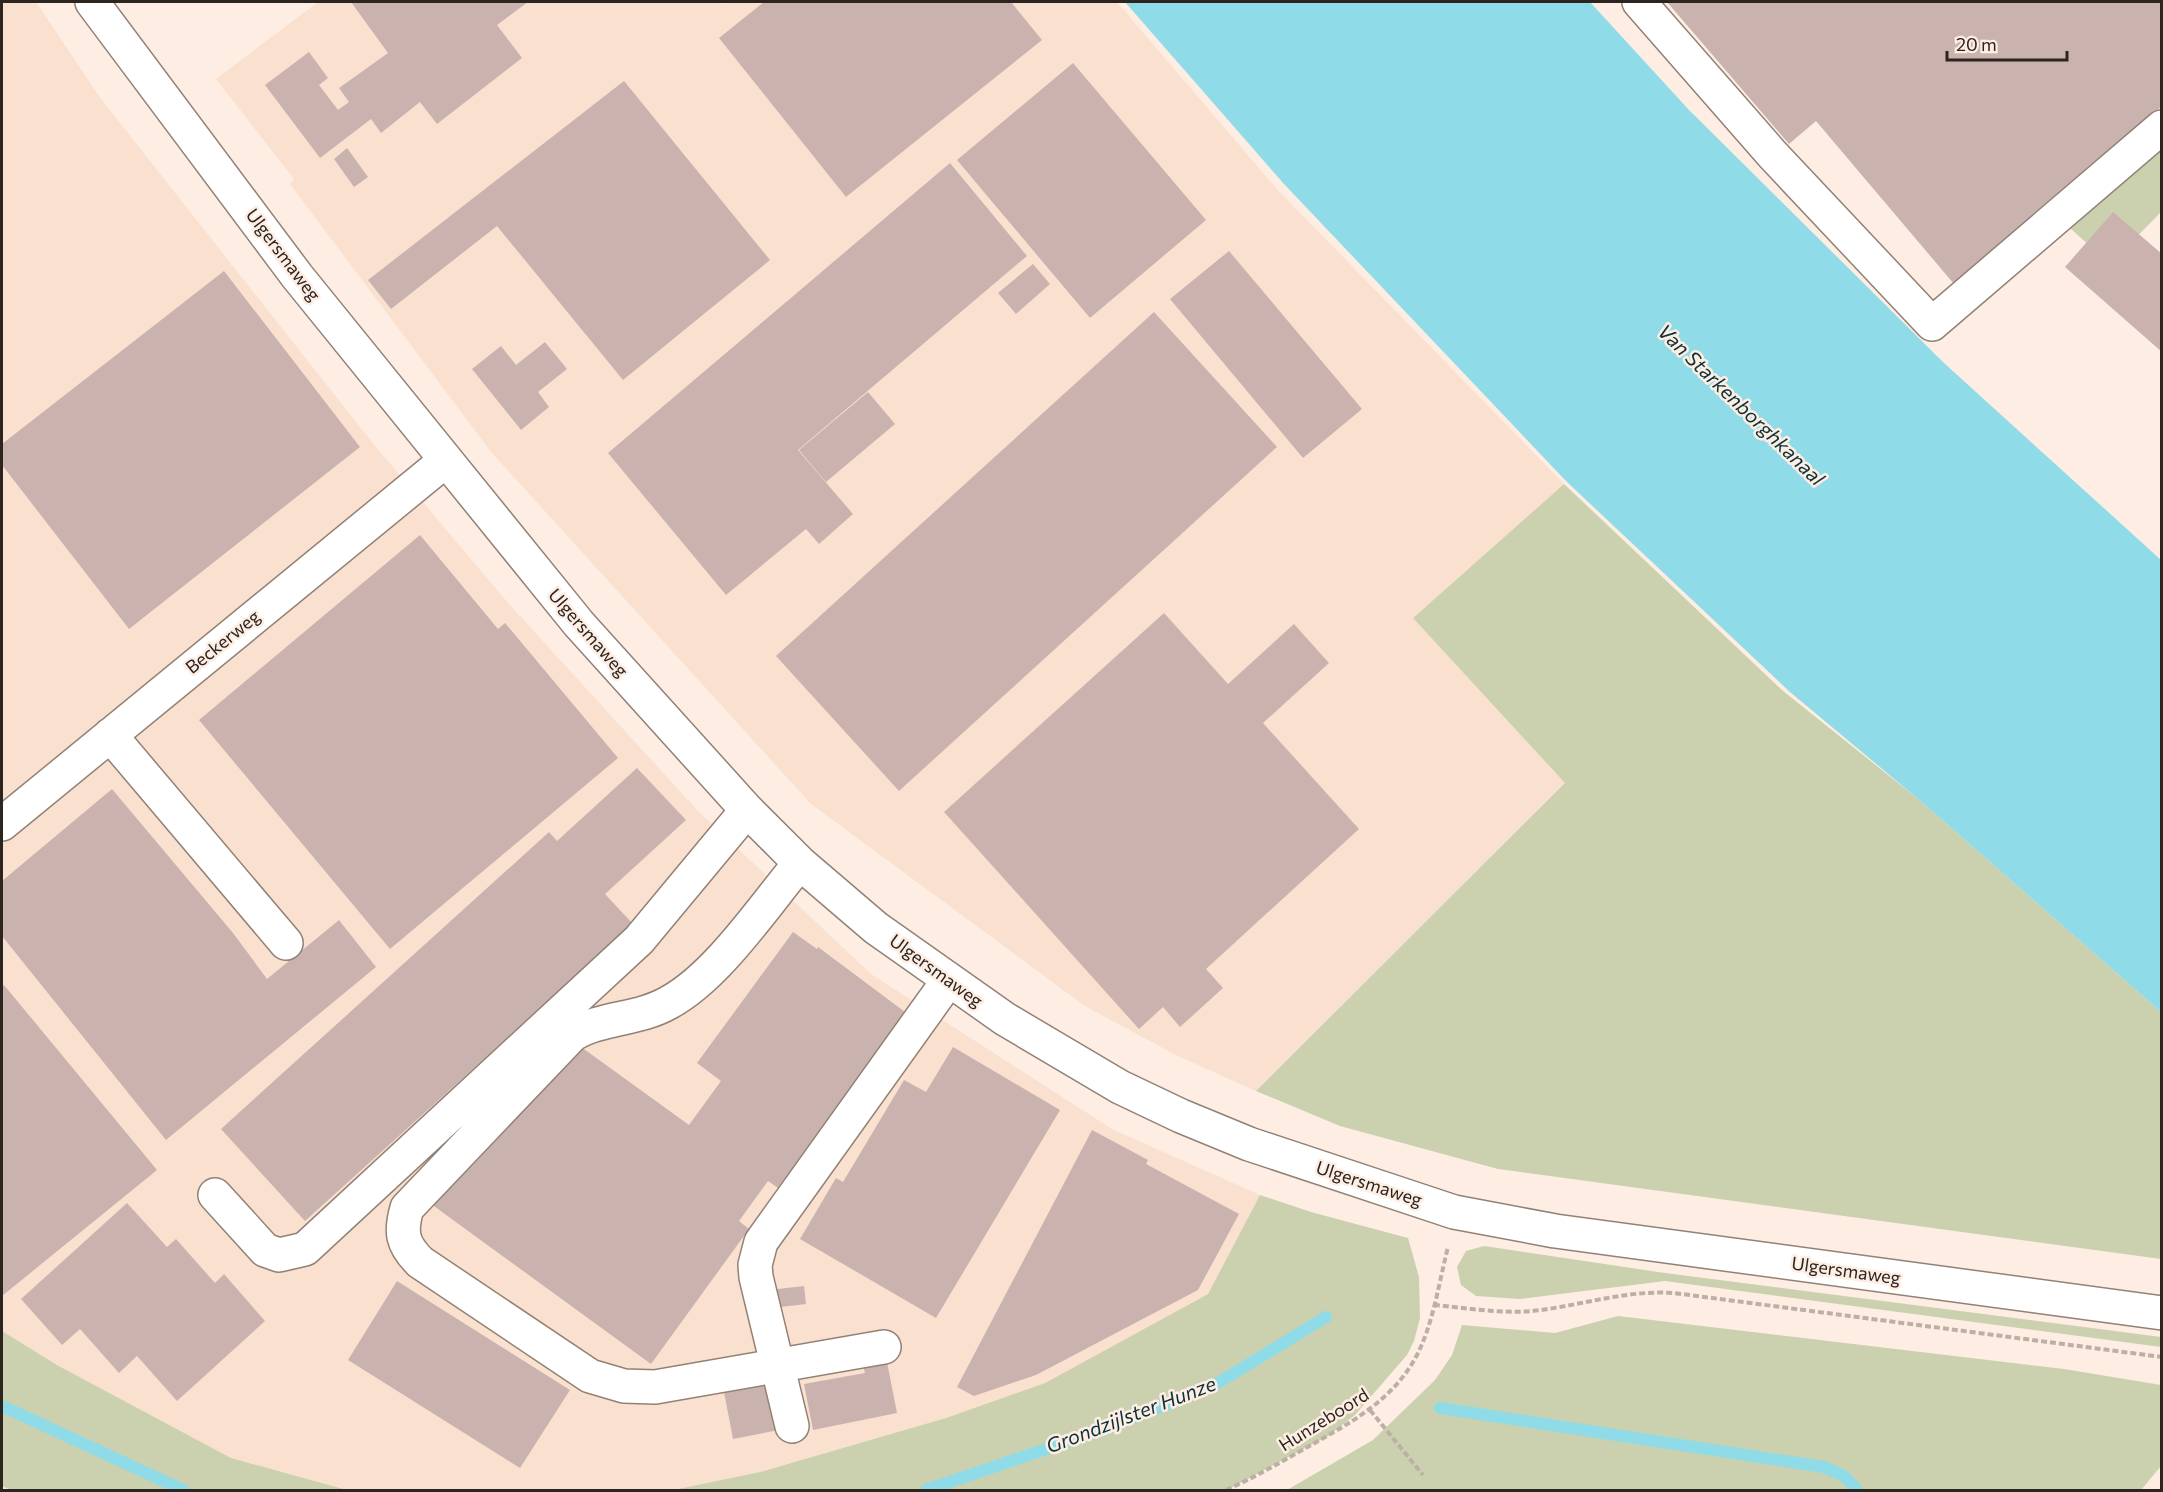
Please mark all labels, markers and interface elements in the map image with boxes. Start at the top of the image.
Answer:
scale bar [1947,24,2067,62]
text: 20 m [1956,33,1997,55]
street label: Ulgersmaweg [242,204,326,305]
water label: Van Starkenborghkanaal [1654,319,1830,491]
street label: Ulgersmaweg [544,584,633,681]
street label: Beckerweg [181,604,264,678]
street label: Ulgersmaweg [886,929,988,1012]
street label: Ulgersmaweg [1314,1156,1425,1211]
street label: Ulgersmaweg [1790,1251,1902,1289]
water label: Grondzijlster Hunze [1042,1370,1219,1458]
street label: Hunzeboord [1275,1383,1372,1455]

